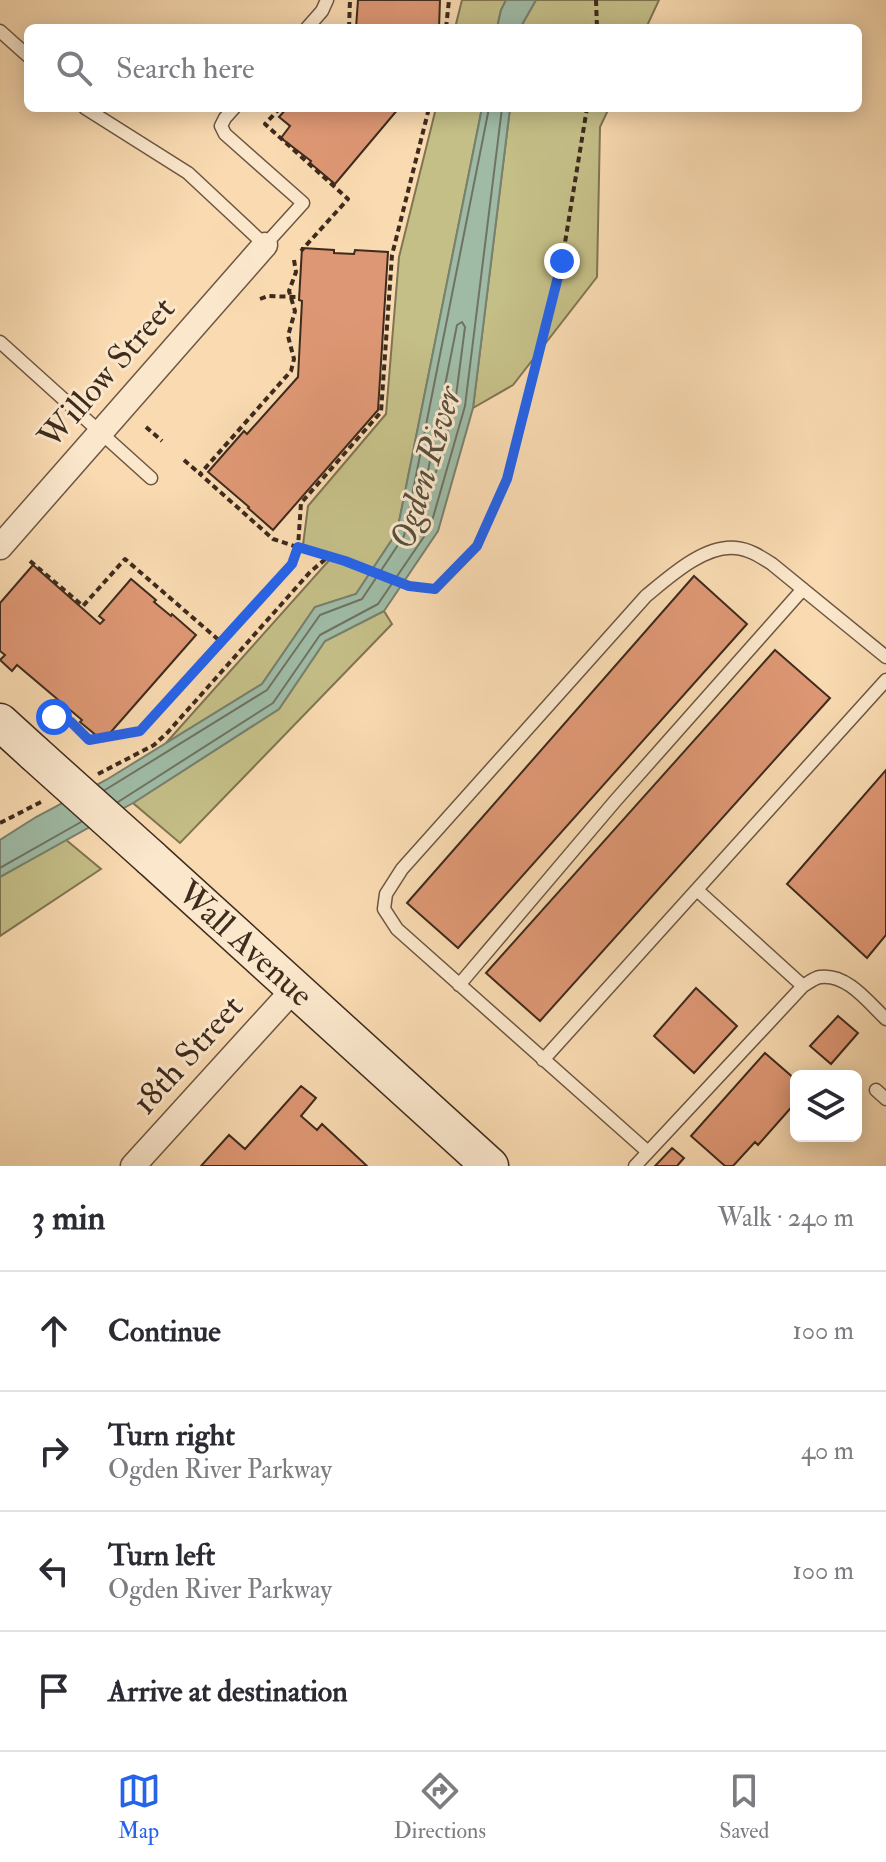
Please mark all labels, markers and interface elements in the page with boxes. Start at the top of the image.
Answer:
search box [24,24,862,112]
icon: search [52,46,96,90]
text: Search here [116,50,255,87]
route end [544,243,580,279]
street label: Willow Street [29,288,185,458]
water label: Ogden River [380,380,473,555]
route start [36,699,72,735]
street label: Wall Avenue [167,871,322,1016]
street label: 18th Street [123,986,253,1124]
map controls [790,1070,862,1142]
button: layers [790,1070,862,1142]
text: 3 min [32,1197,105,1240]
text: Walk · 240 m [718,1202,854,1234]
icon: ahead [32,1309,76,1353]
text: Continue [108,1313,221,1350]
text: 100 m [793,1315,854,1347]
text: Turn right [108,1417,235,1454]
icon: right [32,1429,76,1473]
text: 40 m [801,1435,854,1467]
text: Ogden River Parkway [108,1454,332,1486]
text: Turn left [108,1537,215,1574]
icon: left [32,1549,76,1593]
text: 100 m [793,1555,854,1587]
text: Ogden River Parkway [108,1574,332,1606]
icon: arrive [32,1669,76,1713]
text: Arrive at destination [108,1673,348,1710]
tab: Map [117,1769,161,1845]
tab: Directions [394,1769,486,1845]
tab: Saved [719,1769,769,1845]

